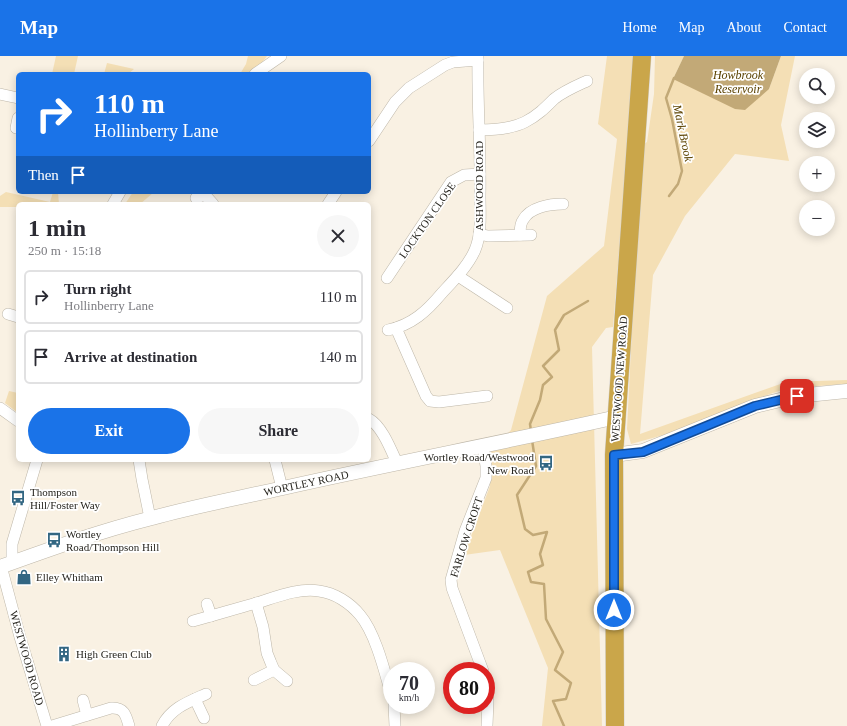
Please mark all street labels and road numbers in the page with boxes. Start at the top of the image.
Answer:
street label: ASHWOOD ROAD [473,141,485,231]
street label: LOCKTON CLOSE [396,179,458,260]
street label: WESTWOOD NEW ROAD [609,316,629,442]
street label: WORTLEY ROAD [262,468,350,498]
street label: FARLOW CROFT [447,495,485,579]
street label: WESTWOOD ROAD [8,609,46,707]

